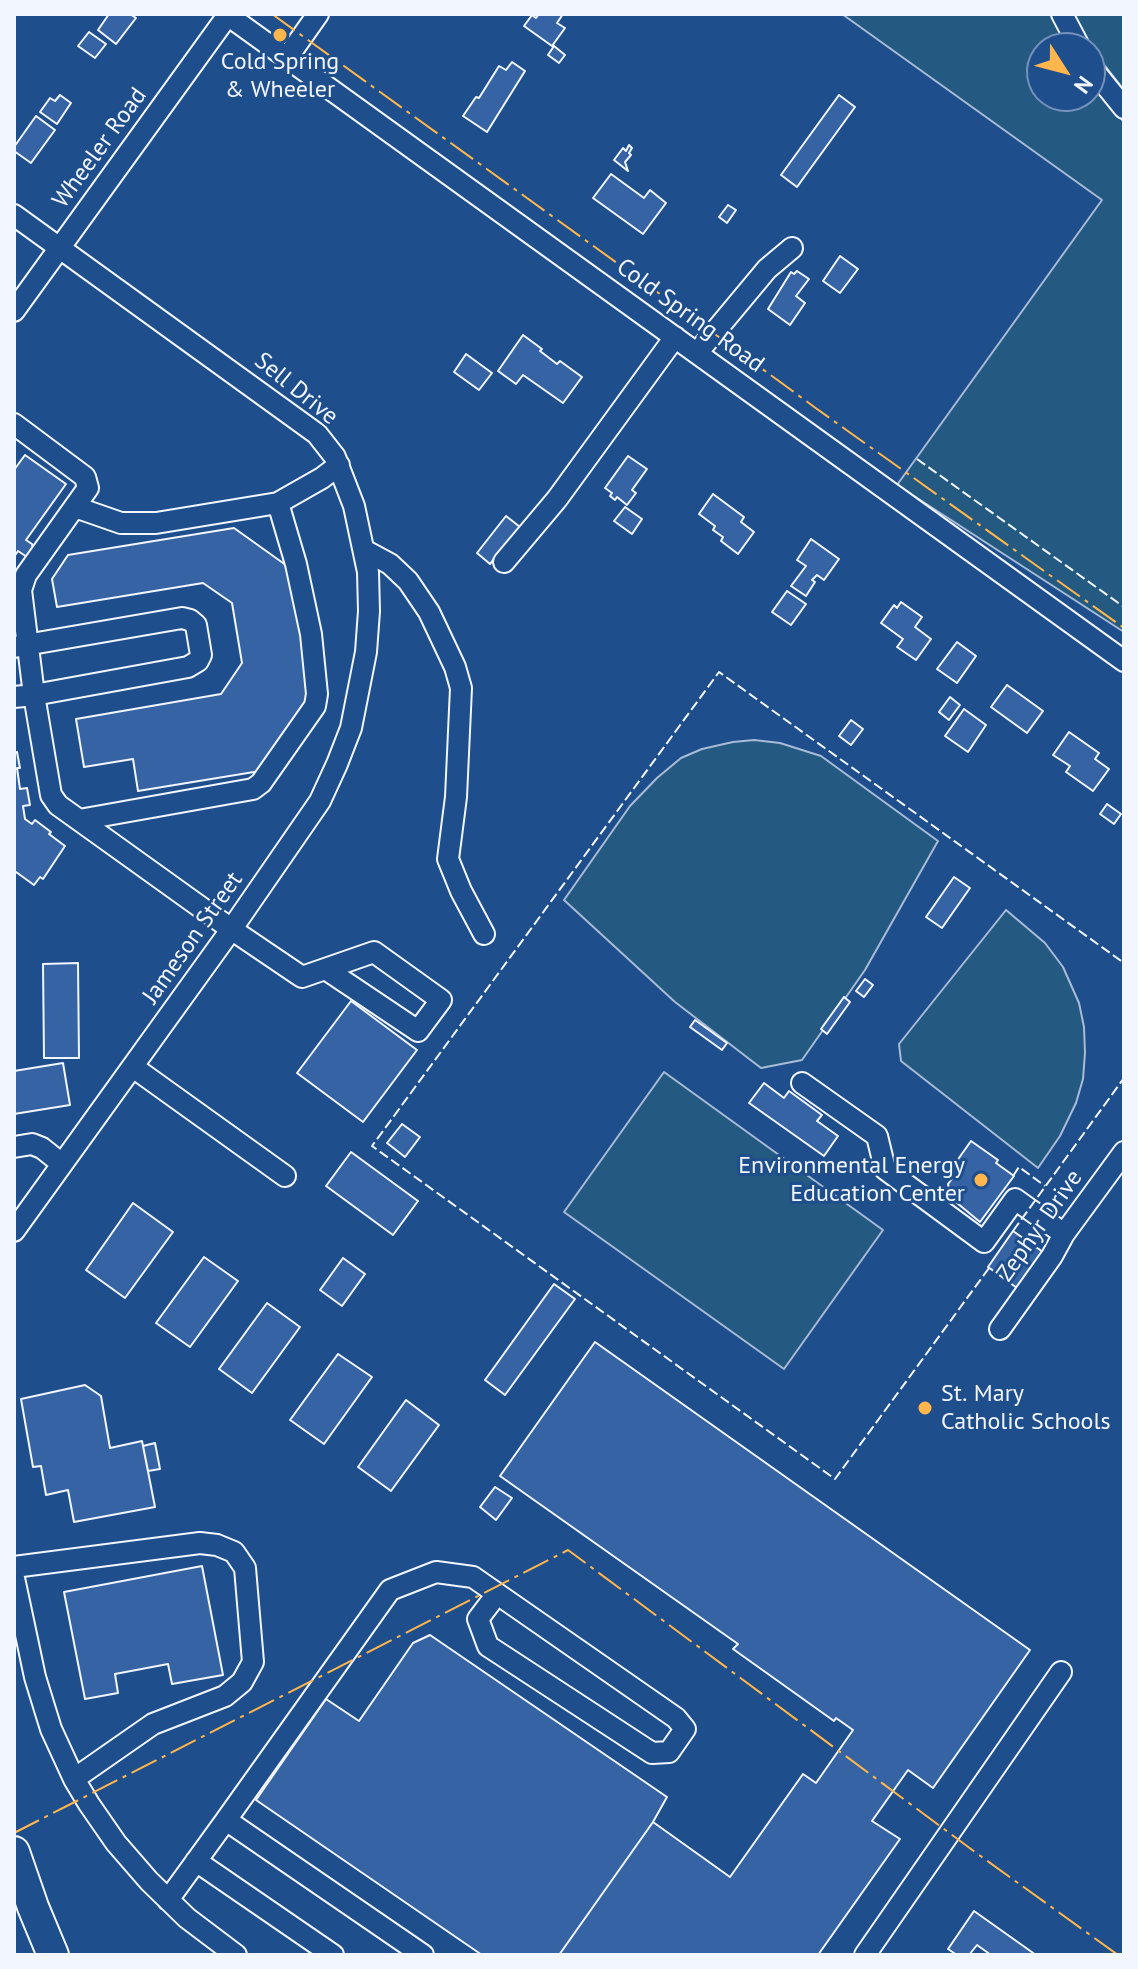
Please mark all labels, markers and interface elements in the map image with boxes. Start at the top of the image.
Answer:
marker: Cold Spring & Wheeler [271,26,289,44]
north arrow [1026,32,1106,112]
place label: Cold Spring & Wheeler [221,48,339,104]
text: N [1068,71,1099,99]
street label: Wheeler Road [47,82,153,214]
street label: Cold Spring Road [611,253,769,379]
street label: Sell Drive [248,347,344,431]
street label: Jameson Street [137,867,249,1009]
place label: Environmental Energy Education Center [738,1152,965,1208]
street label: Zephyr Drive [991,1165,1089,1287]
marker: Environmental Energy Education Center [972,1171,990,1189]
place label: St. Mary Catholic Schools [941,1380,1111,1436]
marker: St. Mary Catholic Schools [916,1399,934,1417]

